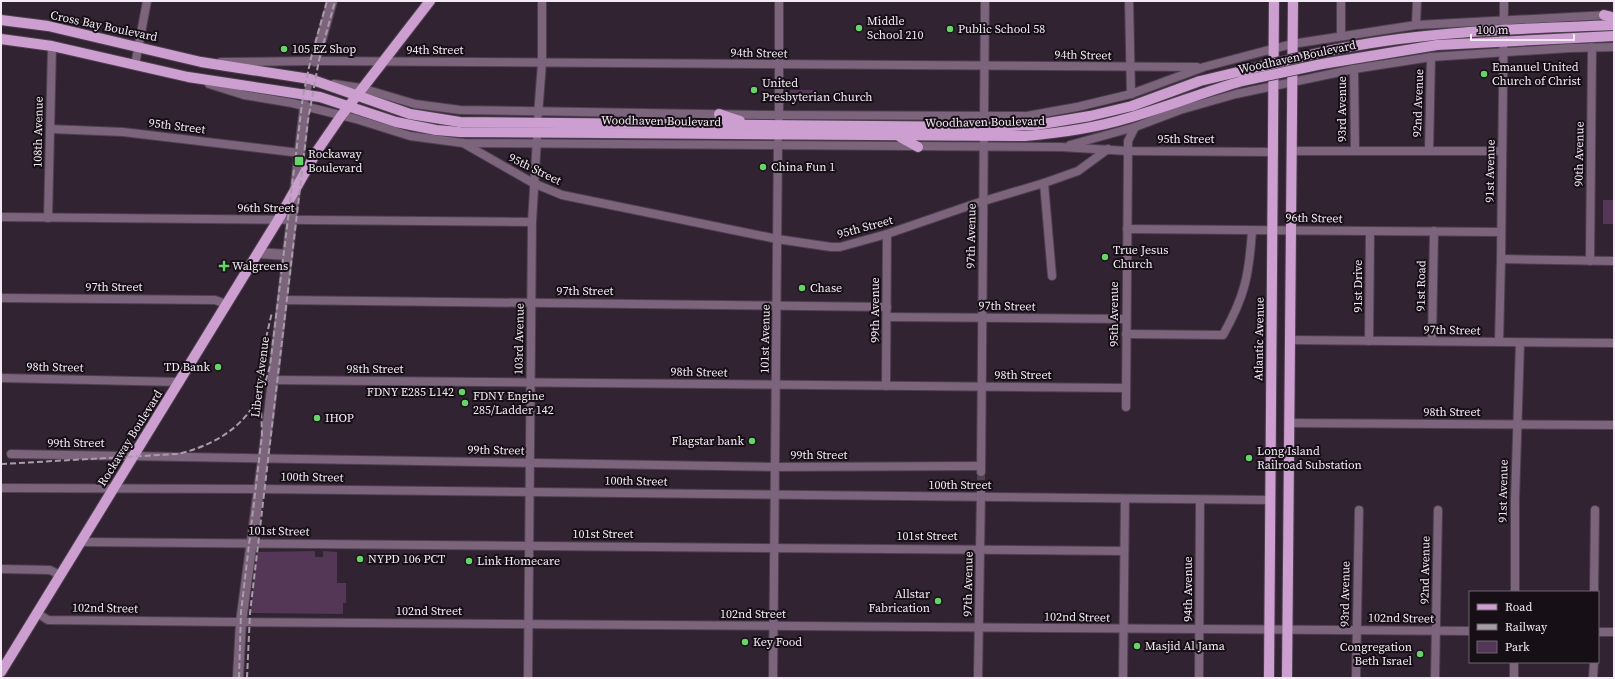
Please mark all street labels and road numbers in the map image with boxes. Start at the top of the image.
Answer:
street label: Cross Bay Boulevard [49,7,159,45]
street label: Woodhaven Boulevard [1237,37,1358,77]
street label: 94th Street [407,42,464,58]
street label: 94th Street [730,45,788,61]
street label: 94th Street [1054,47,1112,63]
street label: 92nd Avenue [1409,69,1427,137]
street label: 93rd Avenue [1334,76,1350,142]
street label: 108th Avenue [29,96,47,168]
street label: Woodhaven Boulevard [601,112,721,130]
street label: Woodhaven Boulevard [925,113,1045,131]
street label: 95th Street [148,115,206,137]
street label: 90th Avenue [1570,121,1588,187]
street label: 95th Street [1158,131,1215,147]
street label: 91st Avenue [1481,139,1499,203]
street label: 95th Street [506,149,564,189]
street label: 96th Street [238,200,295,216]
street label: 97th Avenue [962,203,980,269]
street label: 96th Street [1285,210,1343,226]
street label: 95th Street [835,212,895,242]
street label: 91st Drive [1350,260,1366,312]
street label: 91st Road [1413,260,1429,312]
street label: 99th Avenue [867,277,883,343]
street label: 97th Street [86,279,143,295]
street label: 95th Avenue [1106,281,1122,347]
street label: 97th Street [557,283,614,299]
street label: Atlantic Avenue [1250,297,1268,381]
street label: 97th Street [978,298,1036,314]
street label: 103rd Avenue [510,303,528,375]
street label: 101st Avenue [756,304,774,374]
street label: 97th Street [1423,322,1481,338]
street label: Liberty Avenue [247,336,273,418]
street label: 98th Street [26,359,84,375]
street label: 98th Street [347,361,404,377]
street label: 98th Street [670,364,728,380]
street label: 98th Street [995,367,1052,383]
street label: Rockaway Boulevard [94,387,166,489]
street label: 98th Street [1424,404,1481,420]
street label: 99th Street [48,435,105,451]
street label: 99th Street [467,442,525,458]
street label: 99th Street [791,447,848,463]
street label: 91st Avenue [1494,459,1512,523]
street label: 100th Street [280,468,344,486]
street label: 100th Street [604,472,668,490]
street label: 100th Street [929,477,992,493]
street label: 101st Street [248,522,310,540]
street label: 101st Street [573,526,634,542]
street label: 101st Street [897,528,958,544]
street label: 92nd Avenue [1416,536,1434,604]
street label: 97th Avenue [959,551,977,617]
street label: 94th Avenue [1180,556,1196,622]
street label: 93rd Avenue [1336,561,1354,627]
street label: 102nd Street [72,599,138,617]
street label: 102nd Street [396,603,462,619]
street label: 102nd Street [720,606,786,622]
street label: 102nd Street [1044,608,1110,626]
street label: 102nd Street [1368,609,1434,627]

